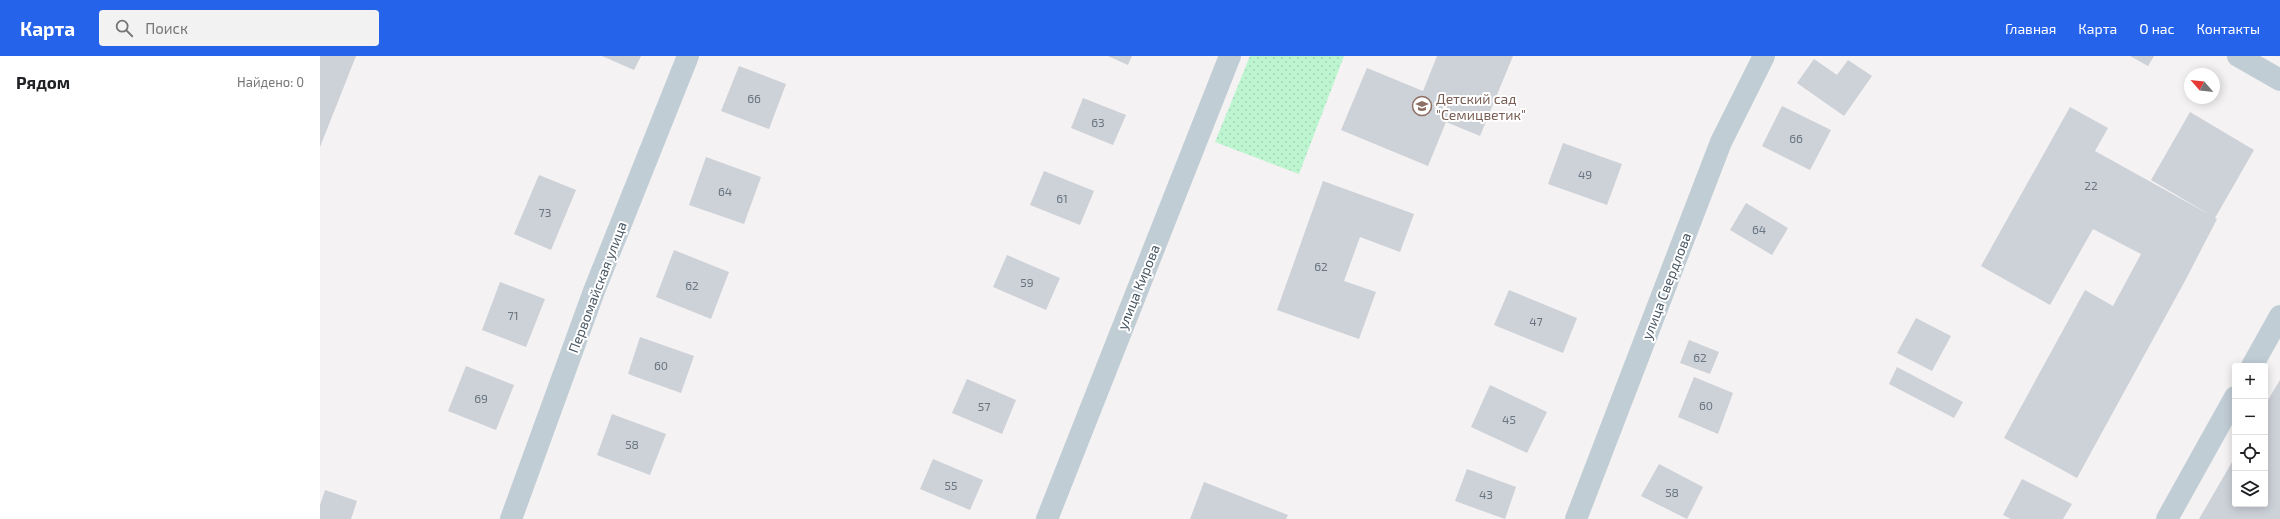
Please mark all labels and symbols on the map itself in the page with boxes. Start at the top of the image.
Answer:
north arrow [2184,68,2220,104]
place label: Детский сад "Семицветик" [1436,90,1526,123]
house number: 66 [747,91,761,105]
school or university icon: Детский сад "Семицветик" [1411,95,1433,117]
house number: 63 [1091,115,1105,129]
house number: 66 [1789,131,1803,145]
house number: 49 [1578,167,1592,181]
house number: 22 [2084,178,2098,192]
house number: 64 [718,184,732,198]
house number: 61 [1056,191,1068,205]
house number: 73 [539,205,551,219]
street label: Первомайская улица [564,219,630,355]
house number: 64 [1752,222,1766,236]
street label: улица Свердлова [1638,230,1694,342]
street label: улица Кирова [1113,242,1163,332]
house number: 62 [1314,259,1328,273]
house number: 59 [1020,275,1034,289]
house number: 62 [685,278,699,292]
house number: 71 [508,308,518,322]
house number: 47 [1529,314,1543,328]
house number: 62 [1693,350,1707,364]
house number: 60 [654,358,668,372]
house number: 69 [474,391,488,405]
house number: 60 [1699,398,1713,412]
house number: 57 [978,399,990,413]
house number: 45 [1502,412,1516,426]
house number: 58 [625,437,639,451]
house number: 55 [945,478,957,492]
house number: 58 [1665,485,1679,499]
house number: 43 [1479,487,1493,501]

